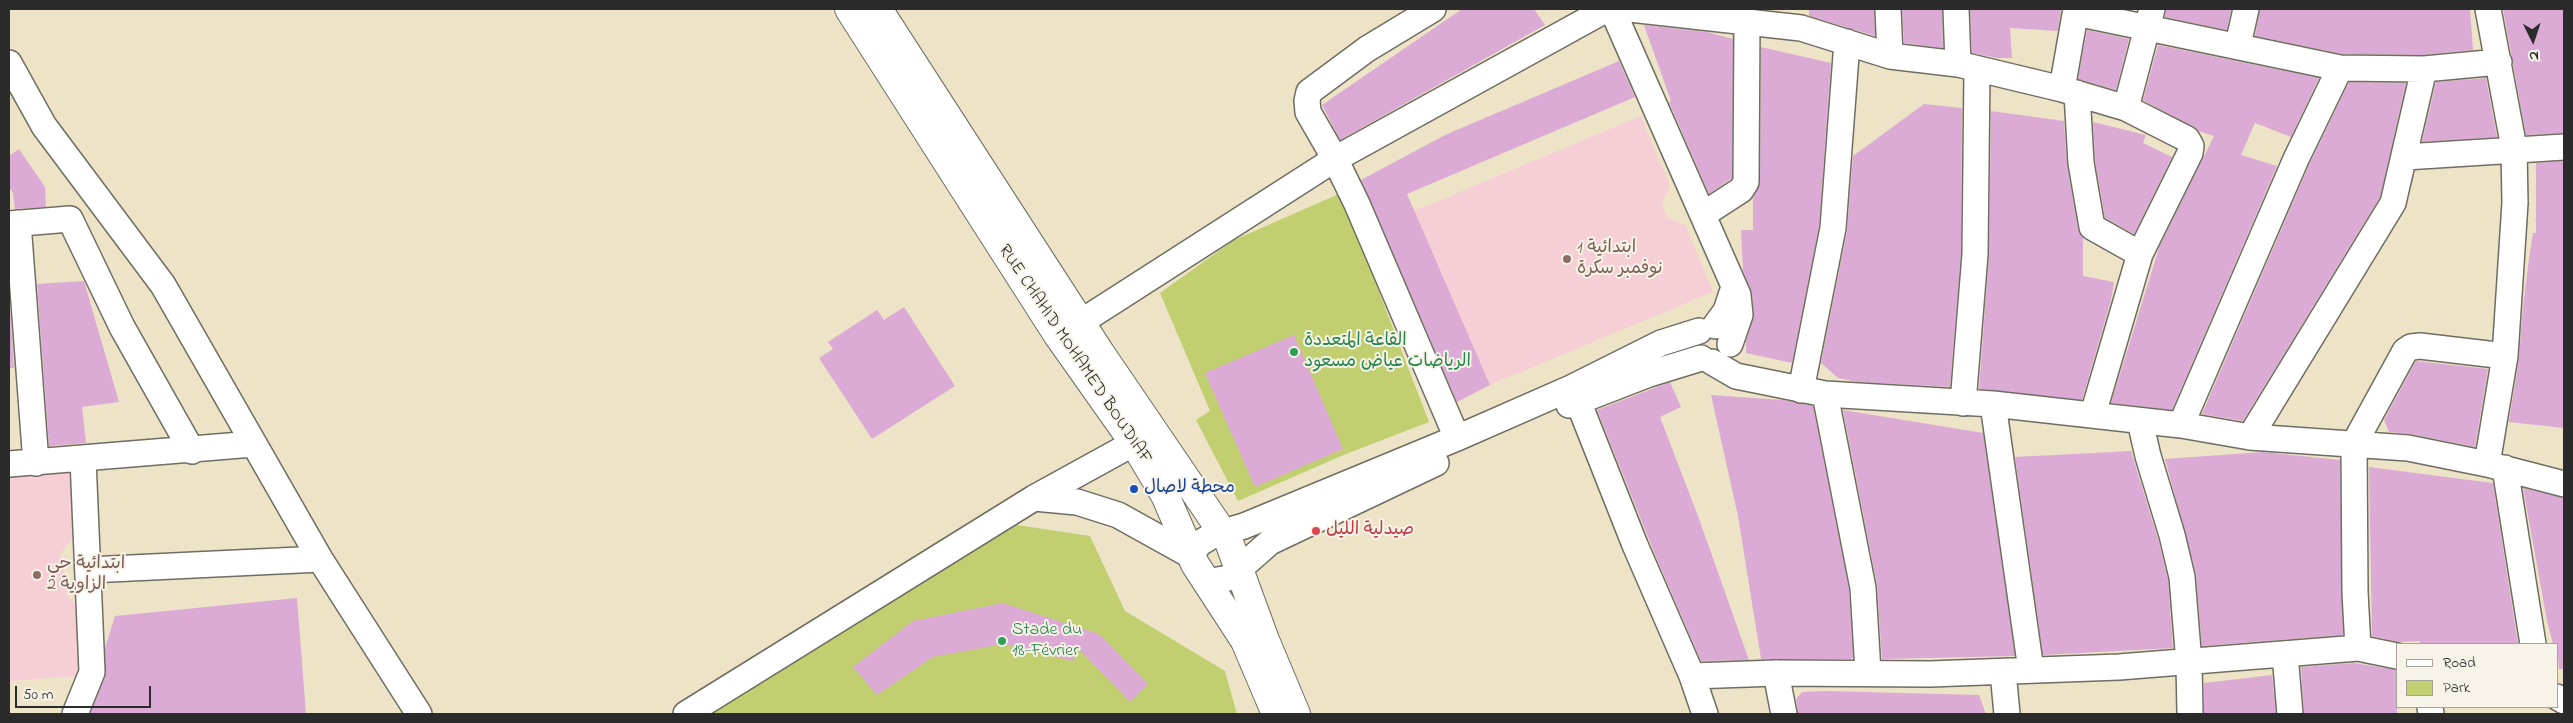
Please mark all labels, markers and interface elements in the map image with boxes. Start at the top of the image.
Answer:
north arrow [2508,15,2558,65]
text: N [2529,45,2540,66]
place label: ابتدائية 1 نوفمبر سكرة [1577,238,1663,280]
street label: RUE CHAHID MOHAMED BOUDIAF [992,241,1156,469]
marker: ابتدائية 1 نوفمبر سكرة [1561,253,1573,265]
place label: القاعة المتعددة الرياضات عياض مسعود [1304,331,1471,374]
marker: القاعة المتعددة الرياضات عياض مسعود [1288,346,1300,358]
place label: محطة لاصال [1144,478,1235,500]
marker: محطة لاصال [1128,483,1140,495]
place label: صيدلية الليل [1326,520,1414,542]
marker: صيدلية الليل [1310,525,1322,537]
place label: ابتدائية حي الزاوية 2 [47,554,125,596]
marker: ابتدائية حي الزاوية 2 [31,569,43,581]
place label: Stade du 18-Février [1012,620,1082,662]
marker: Stade du 18-Février [996,635,1008,647]
legend [2396,643,2558,708]
text: Road [2443,652,2476,674]
scale bar [18,676,154,708]
text: Park [2443,677,2470,699]
text: 50 m [23,684,53,706]

